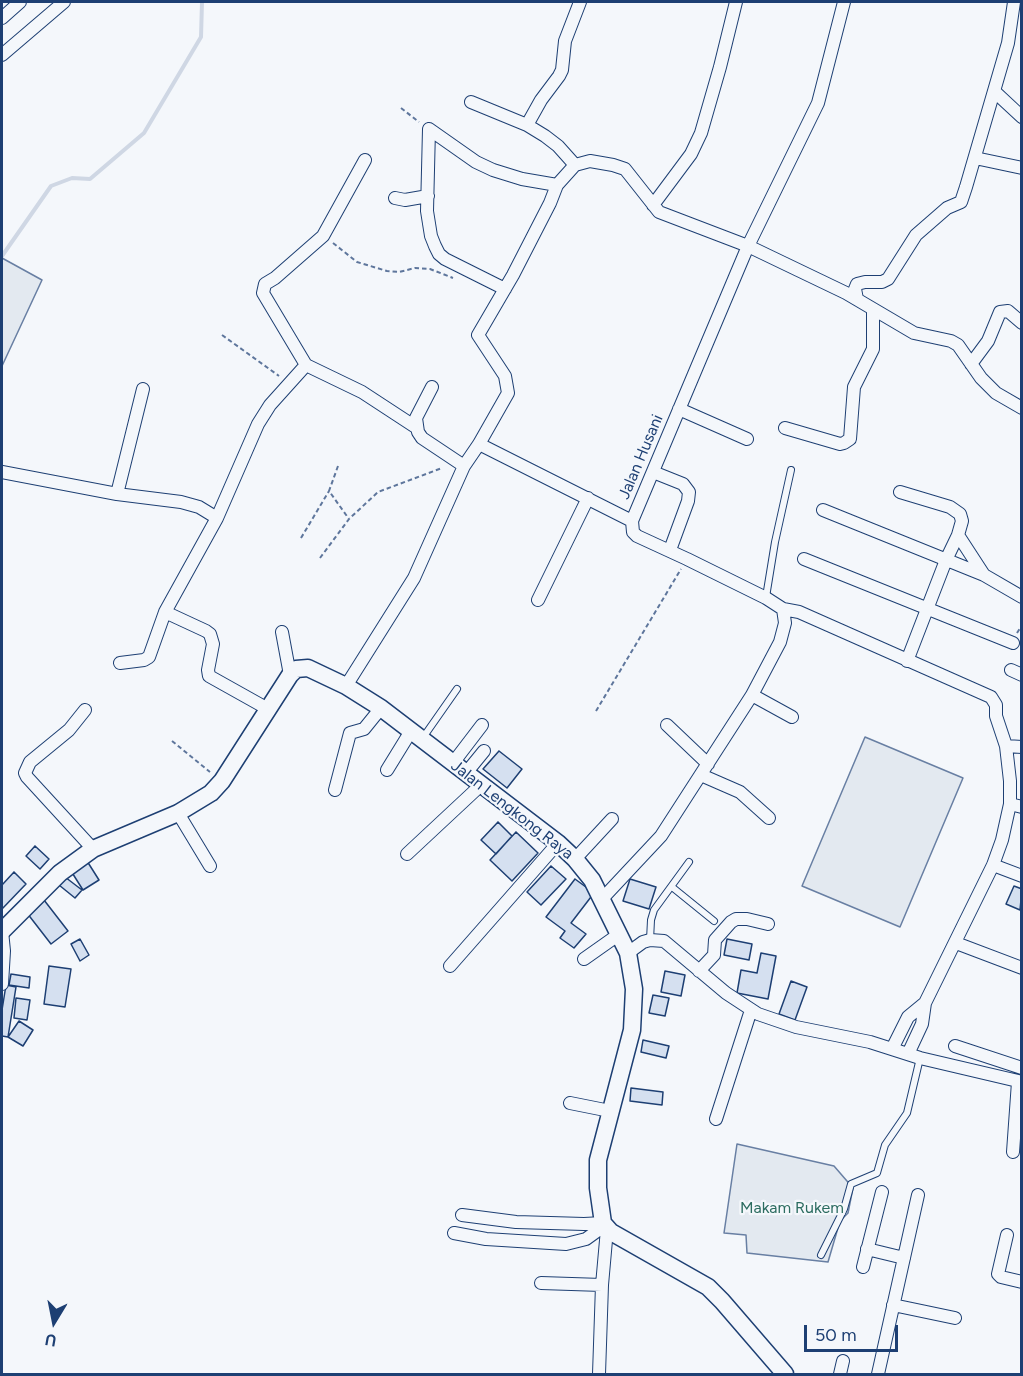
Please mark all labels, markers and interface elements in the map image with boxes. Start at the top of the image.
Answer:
street label: Jalan Husani [615,412,667,502]
street label: Jalan Lengkong Raya [447,756,577,864]
park label: Makam Rukem [740,1198,844,1218]
north arrow [24,1292,84,1352]
scale bar [807,1313,902,1351]
text: 50 m [815,1324,857,1346]
text: U [44,1330,58,1351]

